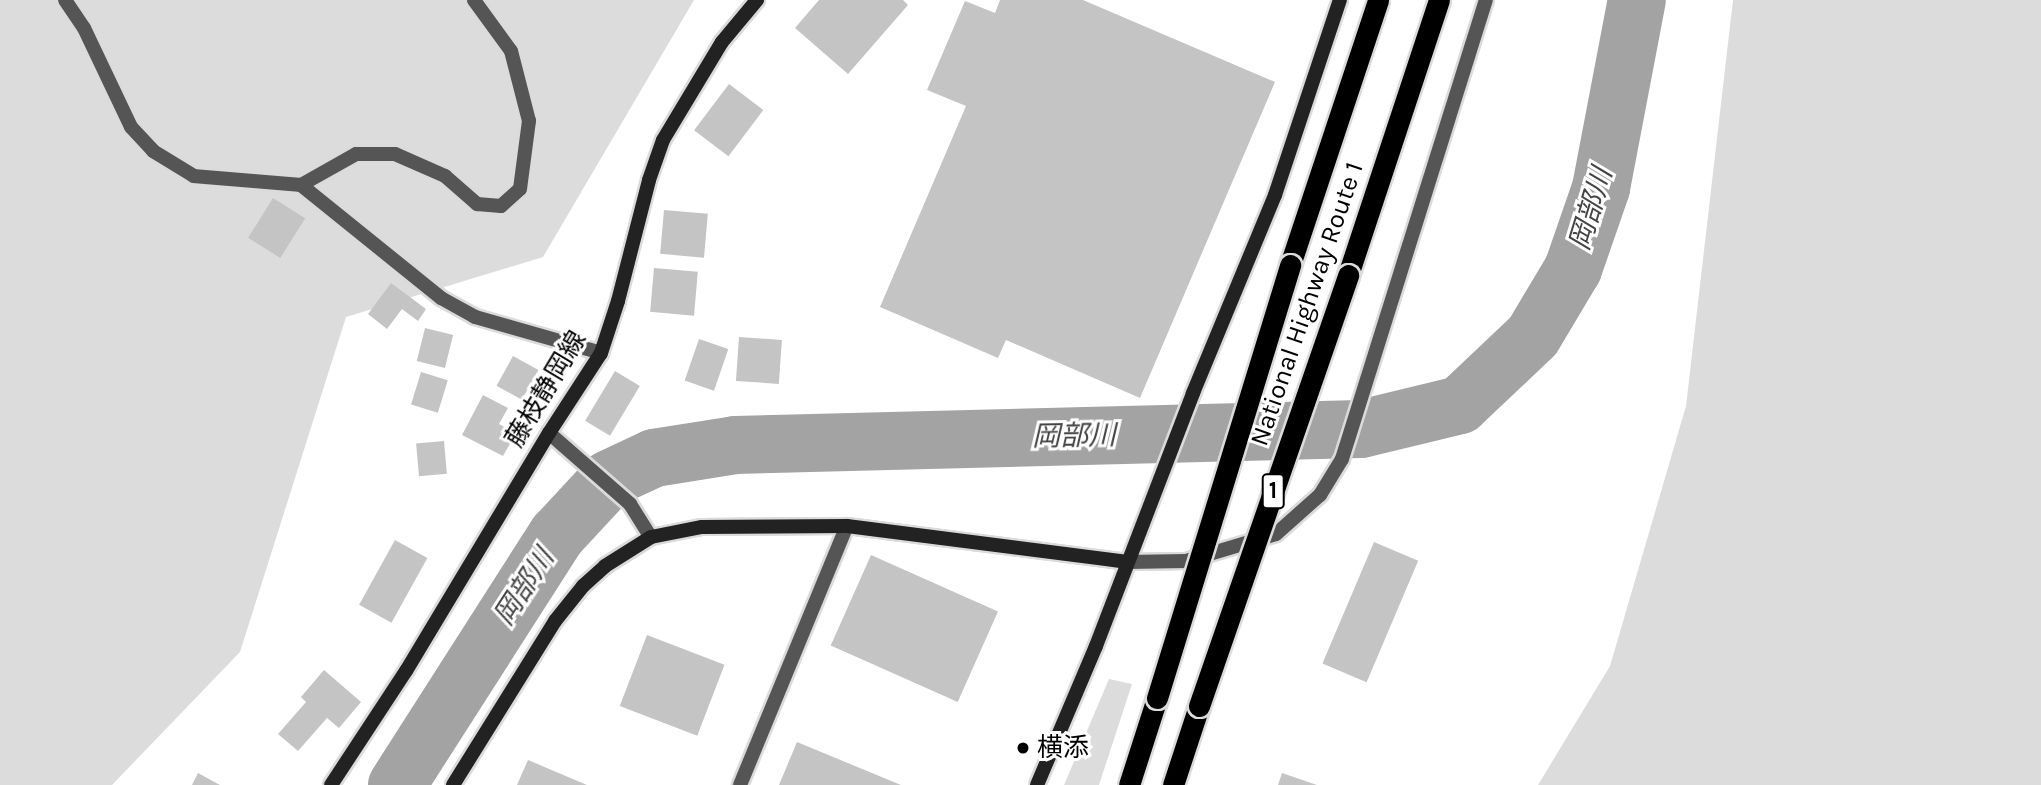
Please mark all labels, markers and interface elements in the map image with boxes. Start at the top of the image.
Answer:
street label: National Highway Route 1 [1244,158,1370,450]
water label: 岡部川 [1563,164,1619,254]
street label: 藤枝静岡線 [499,325,593,453]
water label: 岡部川 [1032,418,1116,454]
road number: 1 [1261,470,1285,512]
water label: 岡部川 [487,543,561,631]
place label: 横添 [1037,732,1089,764]
marker: 横添 [1015,740,1031,756]

